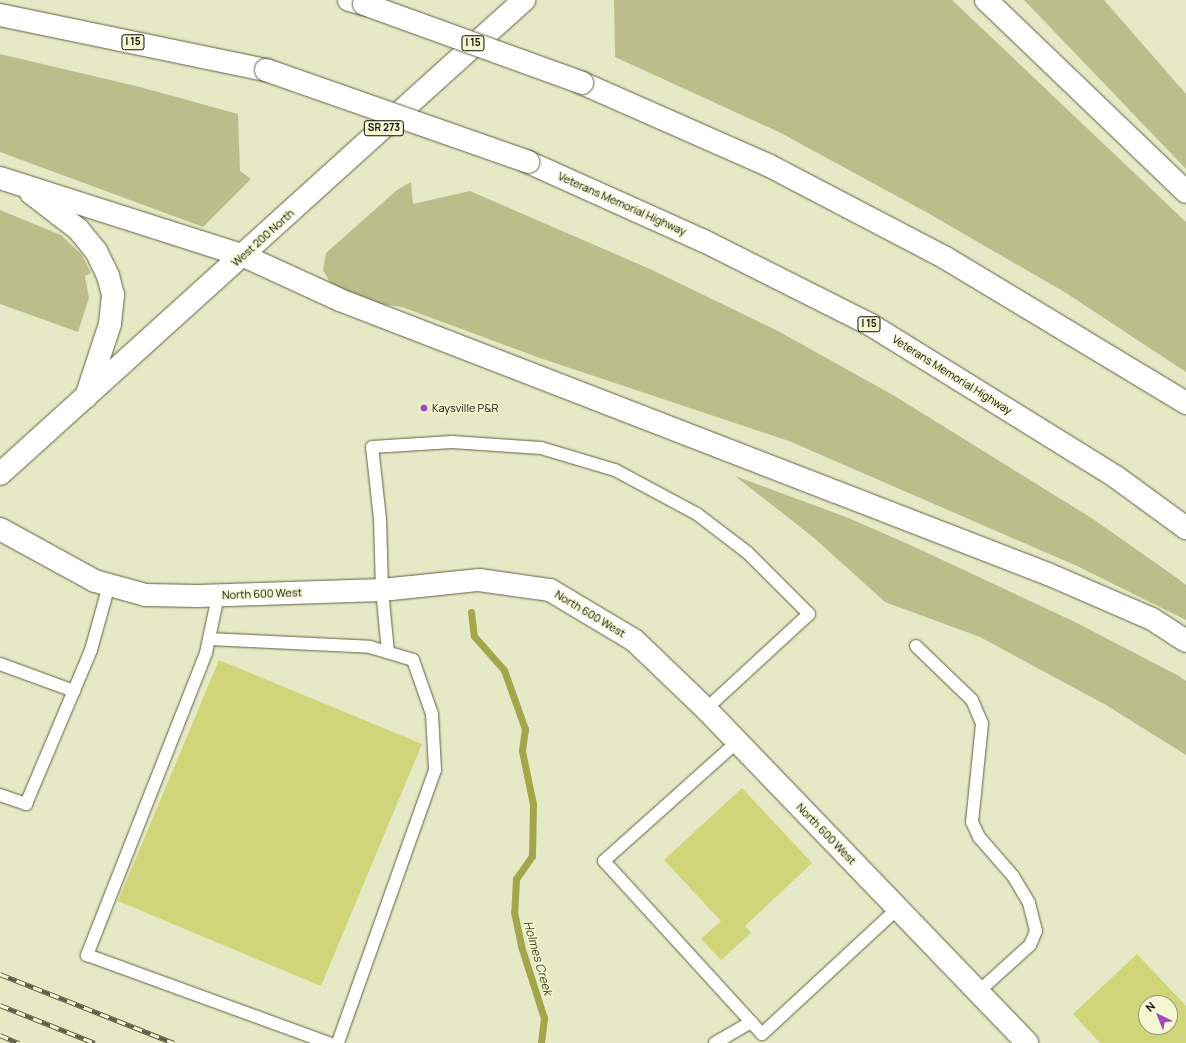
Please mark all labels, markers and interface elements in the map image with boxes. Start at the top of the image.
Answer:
road number: I 15 [121,34,145,50]
road number: I 15 [461,35,485,51]
road number: SR 273 [363,120,405,136]
street label: Veterans Memorial Highway [556,170,688,238]
street label: West 200 North [229,207,297,269]
road number: I 15 [857,316,881,332]
street label: Veterans Memorial Highway [890,333,1014,417]
place label: Kaysville P&R [432,401,498,415]
marker: Kaysville P&R [419,403,429,413]
street label: North 600 West [222,586,302,602]
street label: North 600 West [552,588,628,640]
street label: North 600 West [794,801,858,867]
water label: Holmes Creek [521,919,555,997]
north arrow [1138,995,1178,1035]
text: N [1142,998,1158,1015]

